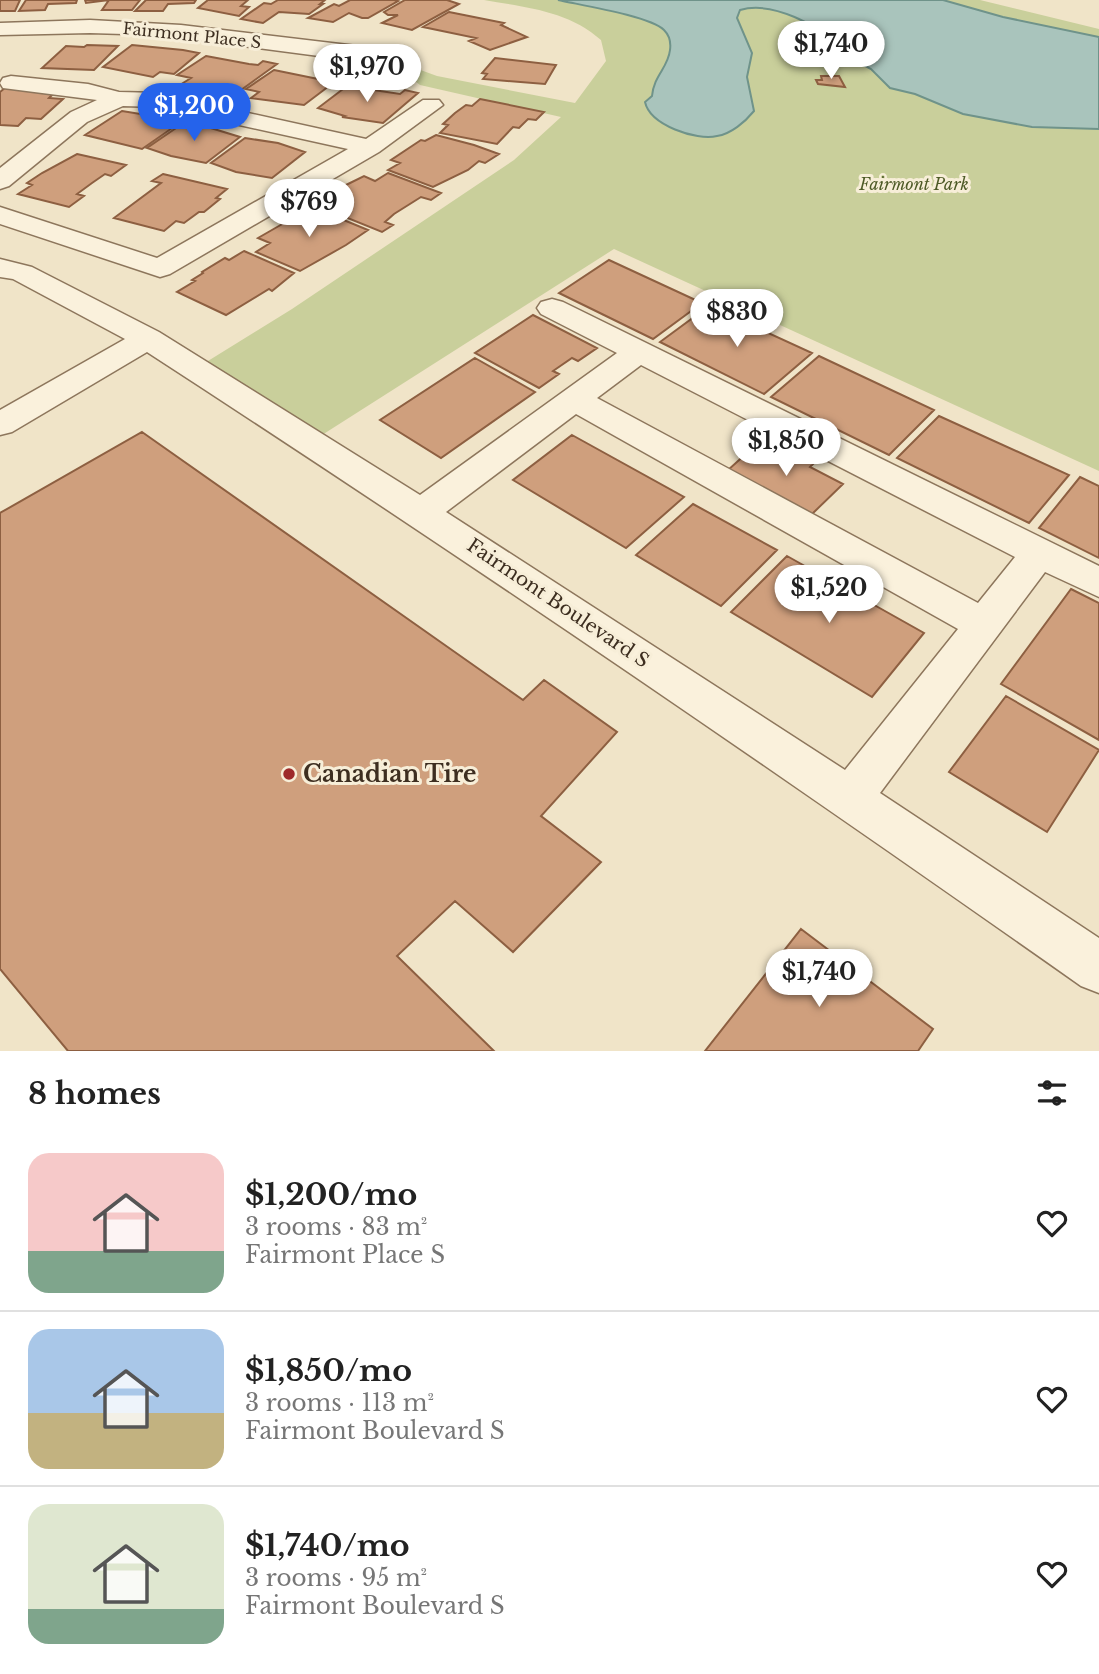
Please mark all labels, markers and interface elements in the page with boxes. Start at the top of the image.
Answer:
street label: Fairmont Place S [122,18,262,52]
pin: $1,740 [774,22,888,81]
text: $1,740 [794,30,868,58]
pin: $1,970 [310,44,424,104]
text: $1,970 [329,53,405,81]
pin: $1,200 [137,83,251,143]
text: $1,200 [154,92,234,120]
park label: Fairmont Park [858,174,969,194]
pin: $769 [268,180,350,239]
text: $769 [280,188,338,216]
pin: $830 [696,290,778,349]
text: $830 [706,298,768,326]
pin: $1,850 [729,419,843,478]
text: $1,850 [748,427,824,455]
street label: Fairmont Boulevard S [463,533,653,673]
pin: $1,520 [772,566,886,625]
text: $1,520 [791,574,867,602]
place label: Canadian Tire [303,760,477,788]
marker: Canadian Tire [281,766,297,782]
pin: $1,740 [762,950,876,1009]
text: $1,740 [782,958,856,986]
icon: filters [1033,1074,1071,1112]
text: 8 homes [28,1075,161,1112]
text: $1,200/mo [245,1176,417,1213]
icon: home [84,1181,168,1265]
icon: heart [1033,1204,1071,1242]
text: 3 rooms · 83 m² [245,1213,427,1241]
text: Fairmont Place S [245,1241,445,1269]
text: $1,850/mo [245,1352,412,1389]
icon: home [84,1357,168,1441]
icon: heart [1033,1380,1071,1418]
text: 3 rooms · 113 m² [245,1389,434,1417]
text: Fairmont Boulevard S [245,1417,505,1445]
text: $1,740/mo [245,1527,410,1564]
icon: home [84,1532,168,1616]
icon: heart [1033,1555,1071,1593]
text: 3 rooms · 95 m² [245,1564,427,1592]
text: Fairmont Boulevard S [245,1592,505,1620]

